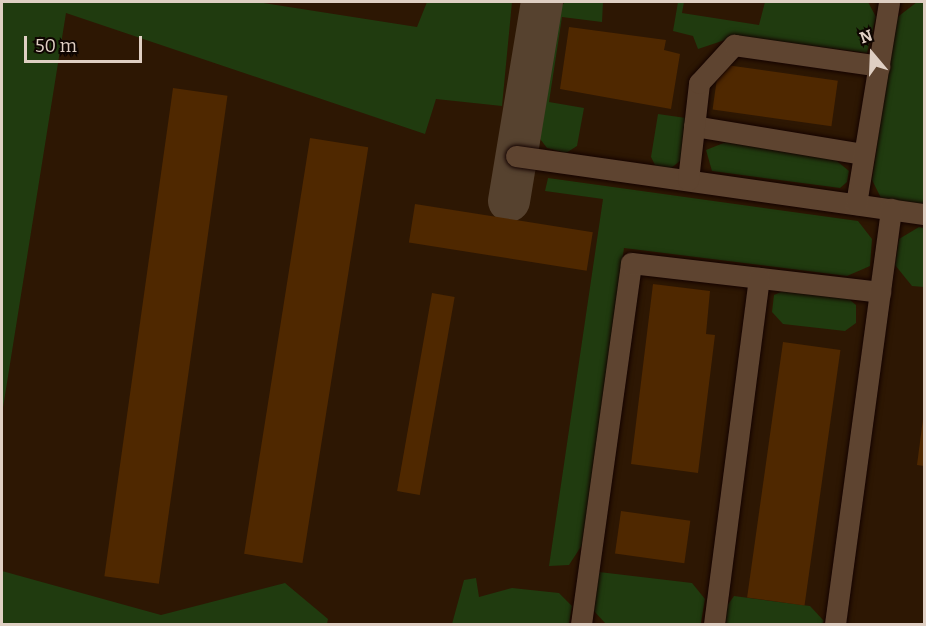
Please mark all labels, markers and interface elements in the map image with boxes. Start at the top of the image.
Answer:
scale bar [27,24,146,62]
north arrow [842,24,902,84]
text: N [857,26,875,48]
text: 50 m [35,35,77,57]

